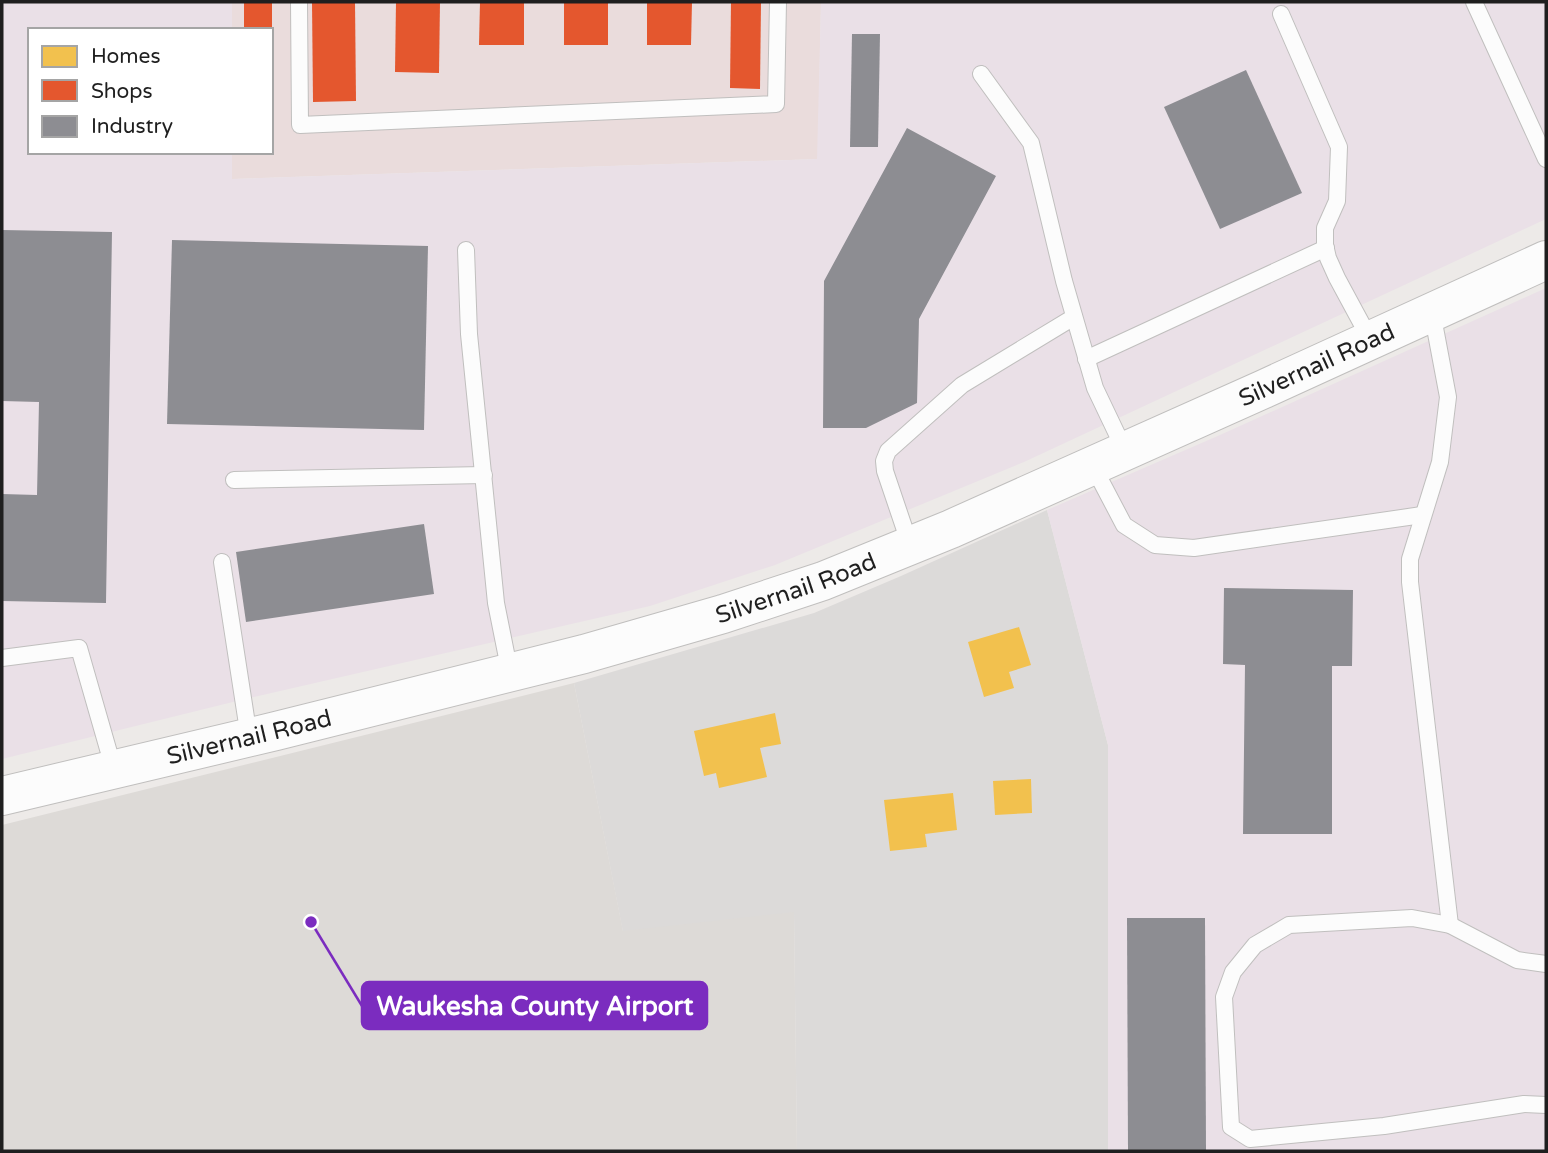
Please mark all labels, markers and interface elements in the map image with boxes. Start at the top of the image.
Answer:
legend [28,28,273,154]
text: Homes [91,44,161,69]
text: Shops [91,79,153,104]
text: Industry [91,114,173,139]
street label: Silvernail Road [1234,317,1399,413]
street label: Silvernail Road [712,546,881,630]
street label: Silvernail Road [164,703,335,771]
callout: Waukesha County Airport [362,982,707,1029]
text: Waukesha County Airport [376,991,694,1022]

